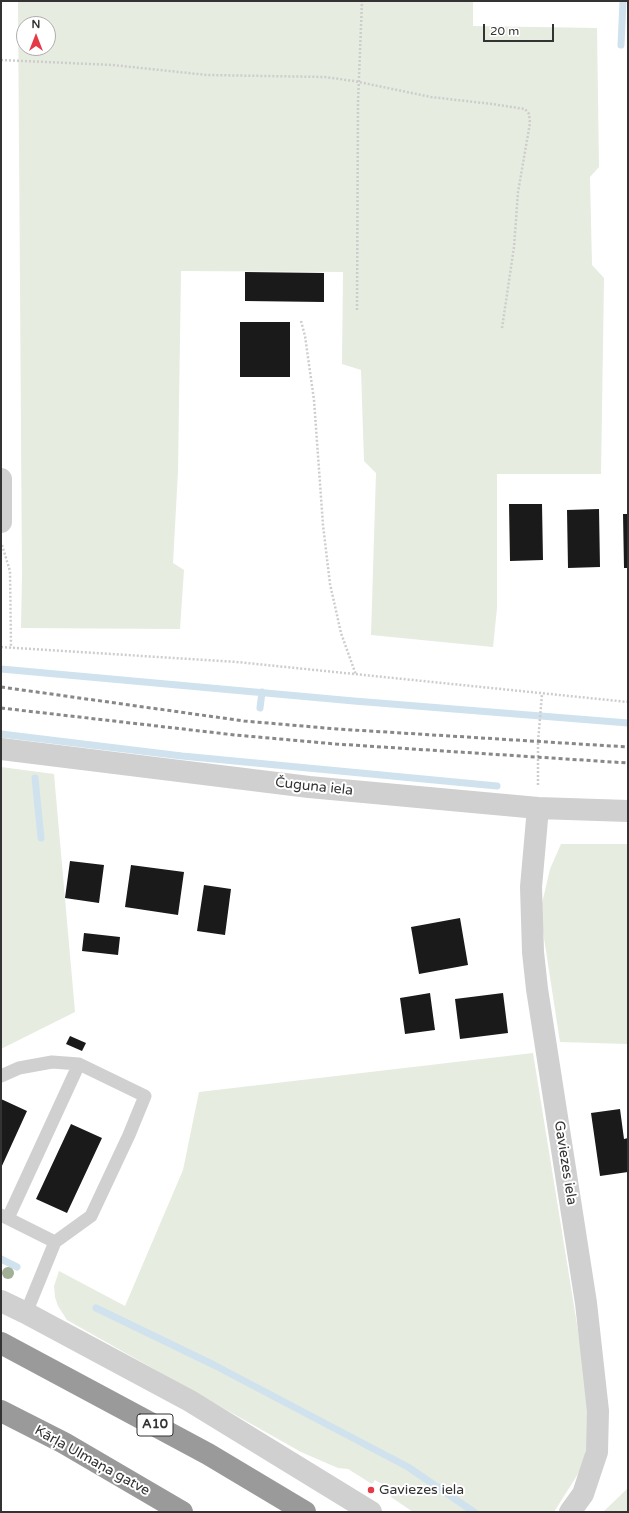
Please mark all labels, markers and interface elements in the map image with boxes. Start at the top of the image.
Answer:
north arrow [16,16,56,56]
scale bar [485,16,556,42]
text: N [32,18,40,31]
text: 20 m [490,24,519,38]
street label: Čuguna iela [274,775,354,799]
street label: Gaviezes iela [550,1120,580,1206]
road number: A10 [137,1414,173,1436]
street label: Kārļa Ulmaņa gatve [31,1422,153,1500]
place label: Gaviezes iela [379,1482,464,1498]
marker: Gaviezes iela [366,1485,376,1495]

